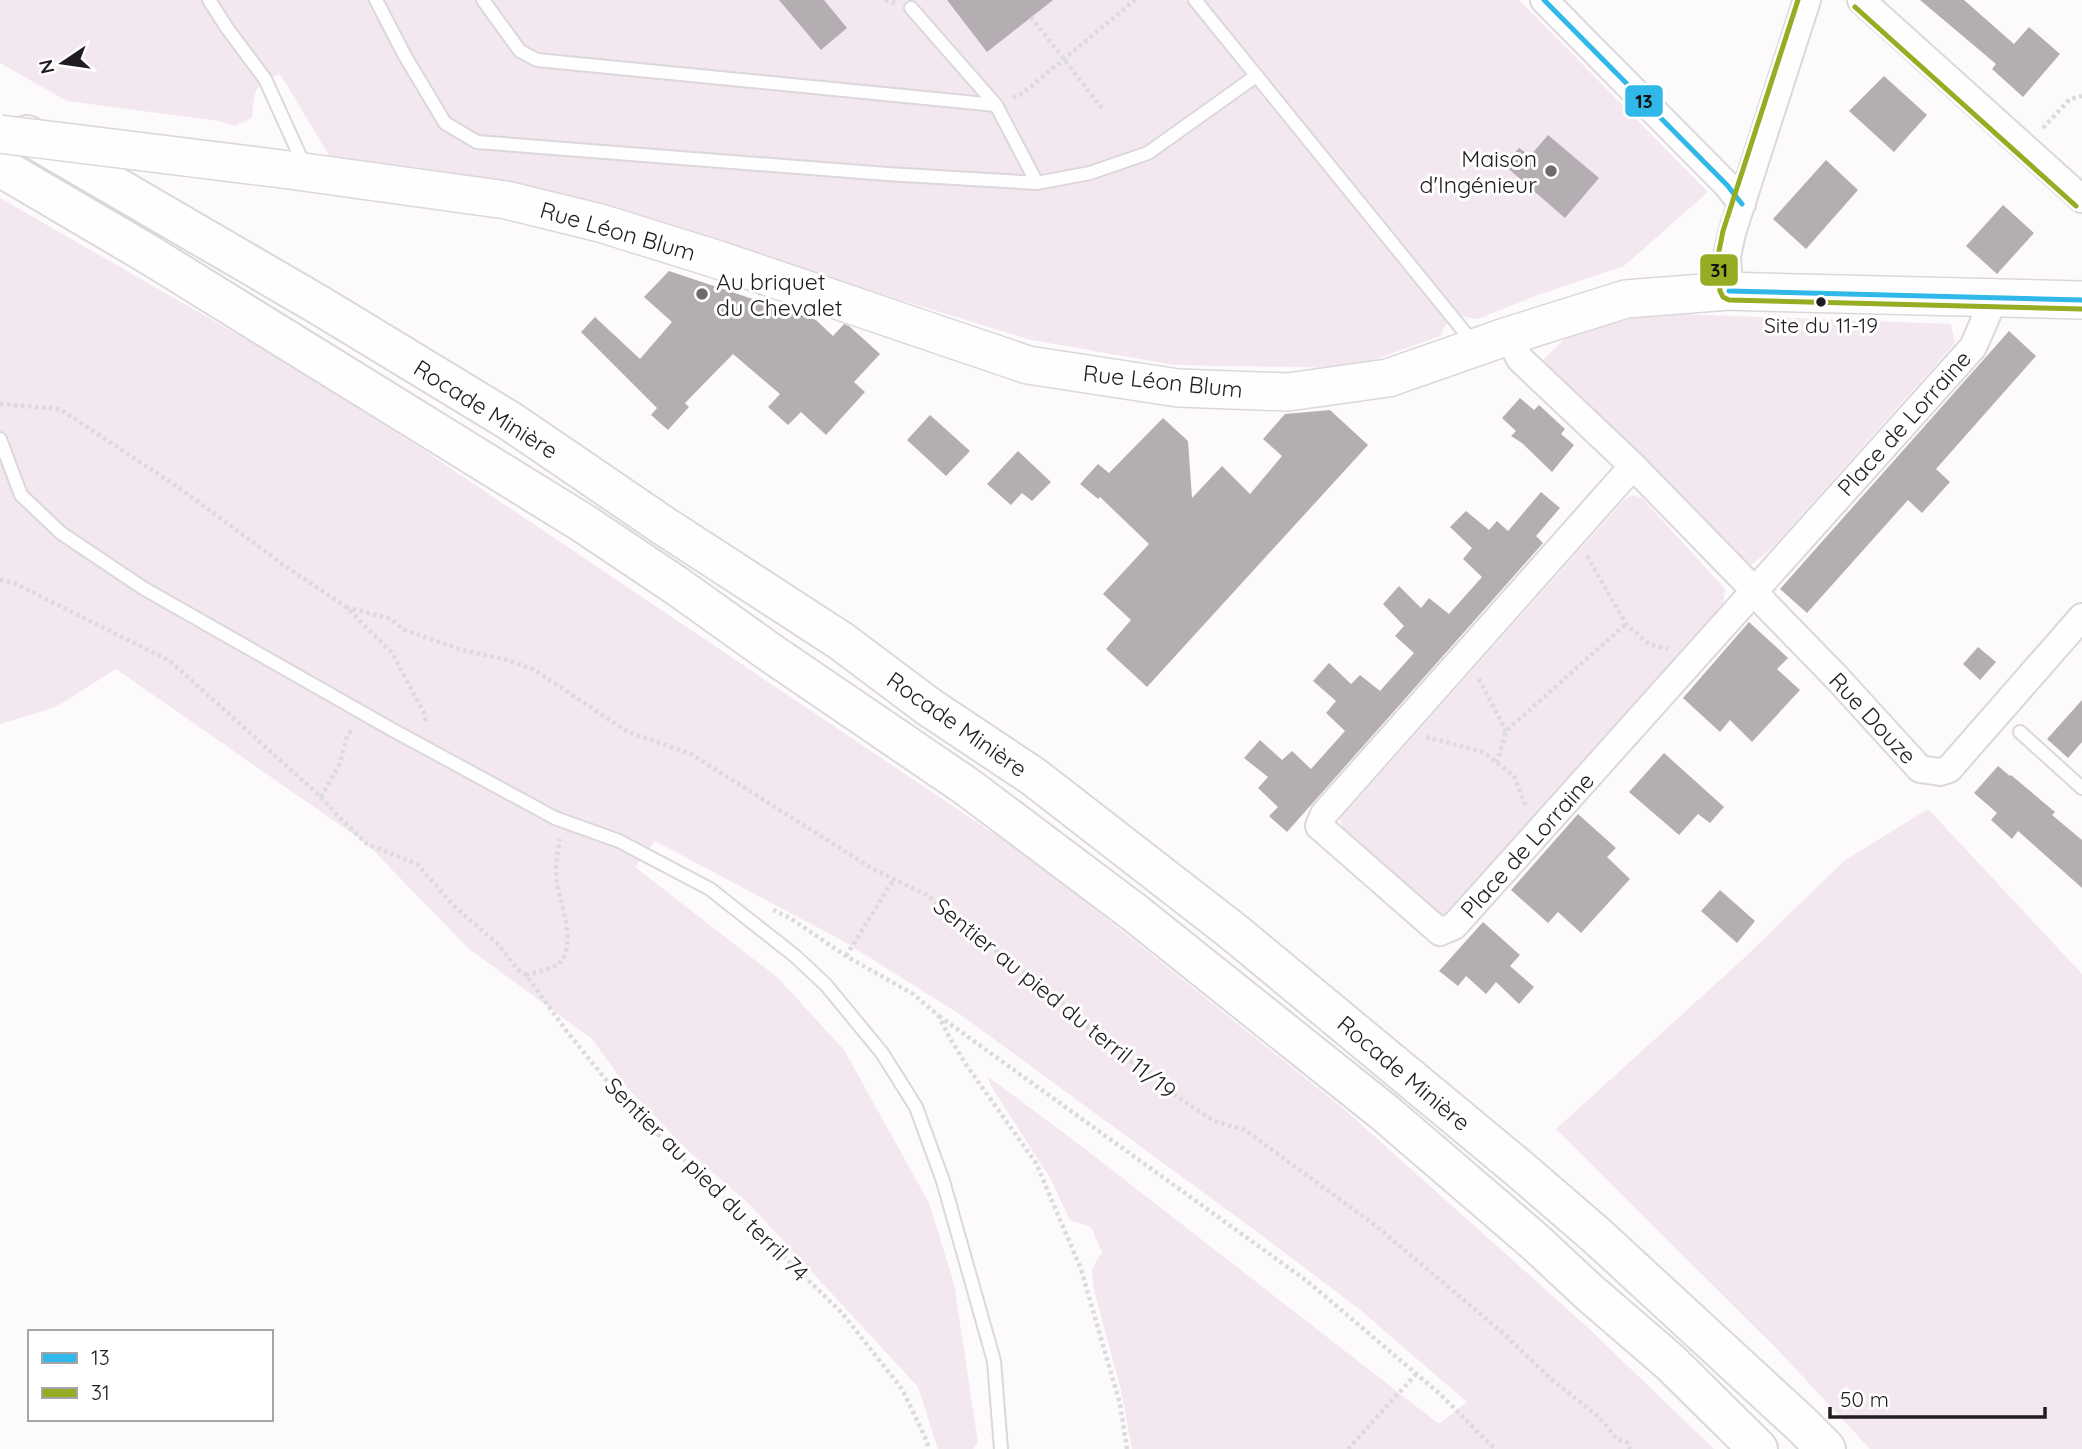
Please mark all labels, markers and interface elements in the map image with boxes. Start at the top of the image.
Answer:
north arrow [28,28,98,98]
text: N [33,57,60,76]
line badge: 13 [1624,84,1664,118]
text: 13 [1635,89,1653,113]
place label: Maison d'Ingénieur [1420,144,1537,199]
marker: Maison d'Ingénieur [1543,163,1559,179]
street label: Rue Léon Blum [537,195,699,267]
line badge: 31 [1699,253,1739,287]
text: 31 [1710,258,1728,282]
place label: Au briquet du Chevalet [716,267,843,322]
marker: Au briquet du Chevalet [694,286,710,302]
marker: Site du 11-19 [1814,295,1828,309]
place label: Site du 11-19 [1764,312,1878,338]
street label: Place de Lorraine [1831,344,1977,502]
street label: Rocade Minière [408,353,564,465]
street label: Rue Léon Blum [1082,358,1244,404]
street label: Rocade Minière [881,665,1033,783]
street label: Rue Douze [1823,666,1923,770]
street label: Place de Lorraine [1454,766,1600,924]
street label: Sentier au pied du terril 11/19 [928,891,1182,1105]
street label: Rocade Minière [1332,1009,1476,1137]
street label: Sentier au pied du terril 74 [599,1071,815,1287]
legend [28,1330,273,1421]
text: 13 [91,1344,110,1370]
scale bar [1830,1376,2045,1420]
text: 31 [91,1379,110,1405]
text: 50 m [1840,1386,1889,1412]

